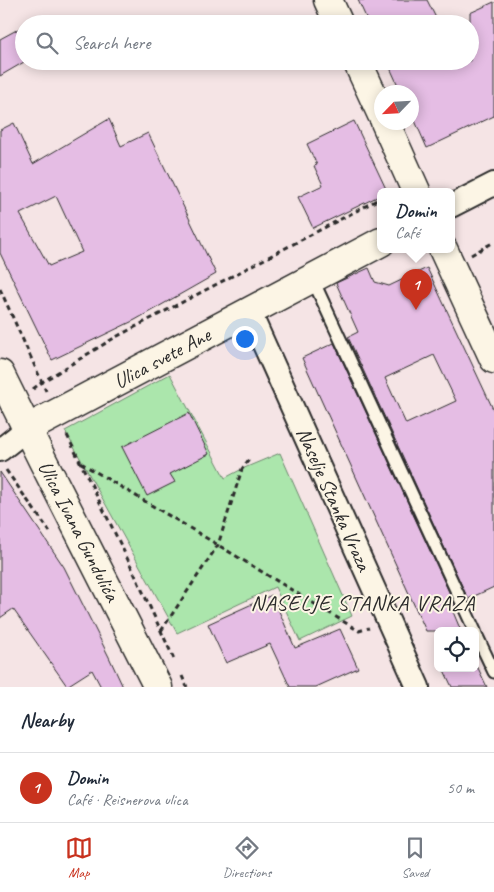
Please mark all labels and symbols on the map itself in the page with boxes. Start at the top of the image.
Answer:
north arrow [374,85,419,130]
pin: 1 [400,269,432,310]
street label: Ulica svete Ane [109,321,216,394]
your location [232,326,258,352]
street label: Naselje Stanka Vraza [291,423,378,577]
street label: Ulica Ivana Gundulića [32,456,126,607]
district label: NASELJE STANKA VRAZA [251,589,475,617]

